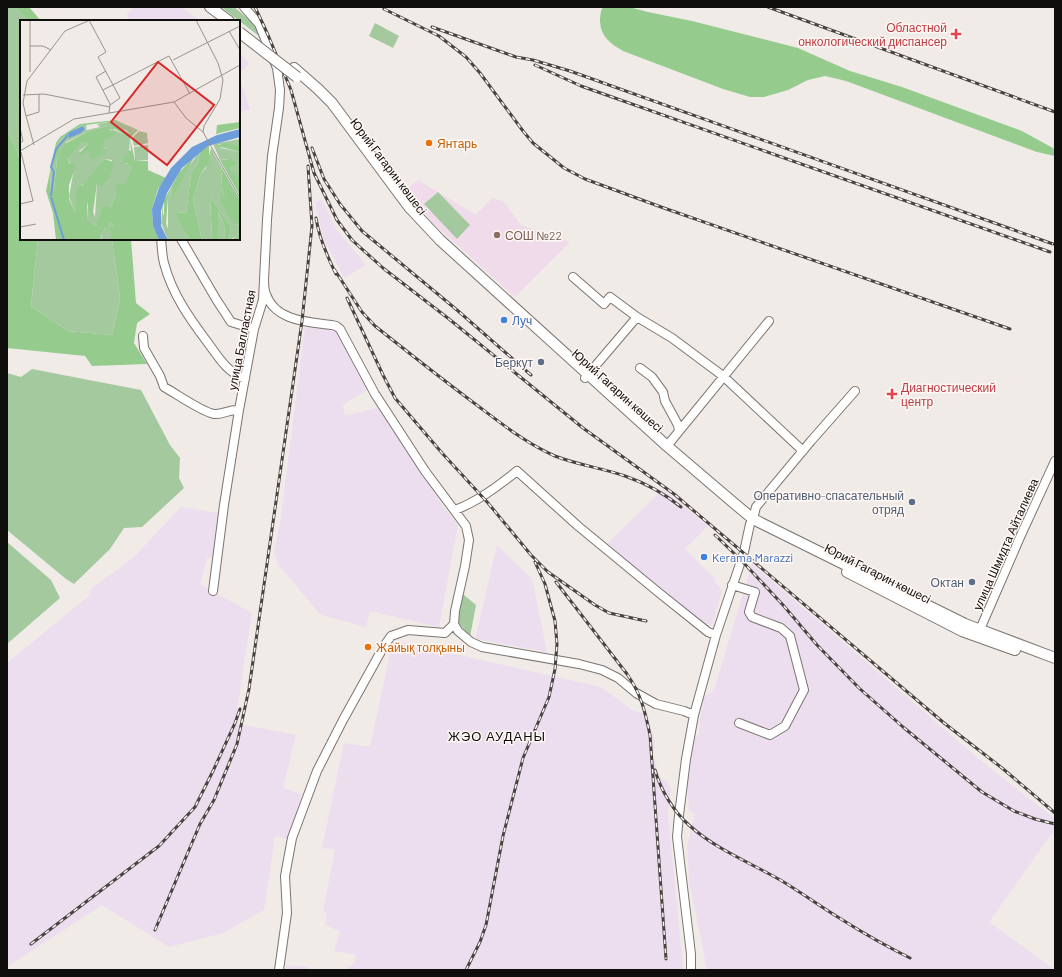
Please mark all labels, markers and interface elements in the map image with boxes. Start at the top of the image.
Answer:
inset map [20,20,240,240]
place label: Областной онкологический диспансер [798,20,947,49]
marker: Областной онкологический диспансер [950,28,962,40]
street label: Юрий Гагарин көшесі [347,115,430,218]
place label: Янтарь [437,136,477,151]
marker: Янтарь [424,138,434,148]
place label: СОШ №22 [505,228,562,242]
marker: СОШ №22 [492,230,502,240]
street label: улица Балластная [224,289,259,392]
place label: Луч [512,313,532,328]
marker: Луч [499,315,509,325]
street label: Юрий Гагарин көшесі [569,346,666,435]
place label: Беркут [495,355,533,370]
marker: Беркут [536,357,546,367]
place label: Диагностический центр [901,380,996,409]
marker: Диагностический центр [886,388,898,400]
street label: улица Шмидта Айталиева [970,476,1041,612]
place label: Оперативно-спасательный отряд [753,488,904,517]
marker: Оперативно-спасательный отряд [907,497,917,507]
street label: Юрий Гагарин көшесі [822,540,933,607]
place label: Kerama Marazzi [712,550,793,564]
marker: Kerama Marazzi [699,552,709,562]
place label: Октан [931,575,964,589]
marker: Октан [967,577,977,587]
place label: Жайық толқыны [376,640,465,655]
marker: Жайық толқыны [363,642,373,652]
district label: ЖЭО АУДАНЫ [448,728,546,744]

